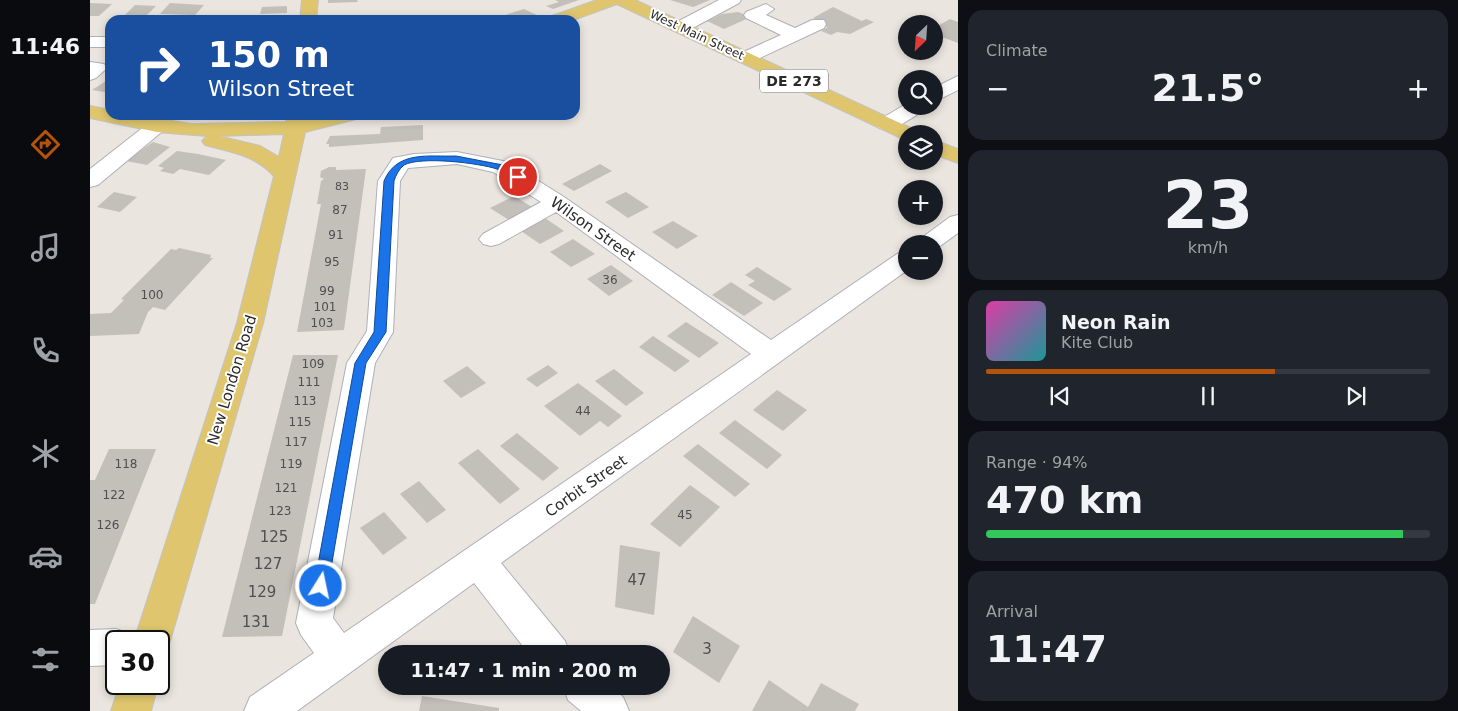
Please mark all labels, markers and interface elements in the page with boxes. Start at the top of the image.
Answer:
street label: West Main Street [648,7,747,63]
north arrow [898,15,942,60]
map controls [898,15,943,280]
text: 11:46 [10,34,80,59]
icon: right [125,35,190,100]
text: 150 m [208,35,330,75]
text: Climate [986,41,1048,60]
text: 21.5° [1152,66,1264,110]
road number: DE 273 [760,70,828,92]
button: search [898,70,943,115]
text: − [986,72,1009,105]
text: + [1407,72,1430,105]
text: Wilson Street [208,76,354,101]
button: layers [898,125,943,170]
icon: directions [28,127,63,162]
pin [497,156,539,198]
icon: arrive [504,163,532,191]
text: 23 [1163,168,1253,243]
house number: 83 [335,180,349,193]
button: + [898,180,943,225]
street label: Wilson Street [547,193,639,265]
house number: 87 [332,203,348,217]
house number: 91 [328,228,344,242]
icon: music [28,230,63,265]
button: − [898,235,943,280]
text: km/h [1188,238,1228,257]
house number: 95 [324,255,340,269]
house number: 36 [602,273,618,287]
house number: 99 [319,284,335,298]
house number: 100 [141,288,163,302]
house number: 101 [314,300,336,314]
text: Neon Rain [1061,311,1170,333]
street label: New London Road [204,313,260,447]
house number: 103 [311,316,333,330]
icon: phone [28,333,63,368]
text: Kite Club [1061,333,1133,352]
house number: 109 [302,357,324,371]
house number: 111 [298,375,320,389]
icon: previous [1046,382,1074,410]
icon: pause [1194,382,1222,410]
icon: next [1342,382,1370,410]
house number: 113 [294,394,316,408]
house number: 44 [575,404,591,418]
house number: 115 [289,415,311,429]
house number: 117 [285,435,307,449]
icon: climate [28,436,63,471]
street label: Corbit Street [542,451,630,521]
text: Range · 94% [986,453,1088,472]
house number: 118 [115,457,137,471]
house number: 119 [280,457,302,471]
text: 470 km [986,478,1143,522]
house number: 121 [275,481,297,495]
house number: 122 [103,488,125,502]
house number: 123 [269,504,291,518]
house number: 45 [677,508,693,522]
house number: 126 [97,518,119,532]
house number: 125 [260,528,288,546]
icon: car [28,539,63,574]
house number: 127 [254,555,282,573]
position arrow [294,559,346,611]
house number: 47 [627,571,647,589]
house number: 129 [248,583,276,601]
text: Arrival [986,602,1038,621]
house number: 131 [242,613,270,631]
text: 11:47 [986,627,1107,671]
speed limit sign: 30 [105,630,170,695]
house number: 3 [702,640,712,658]
icon: filters [28,642,63,677]
text: 11:47 · 1 min · 200 m [410,659,638,681]

